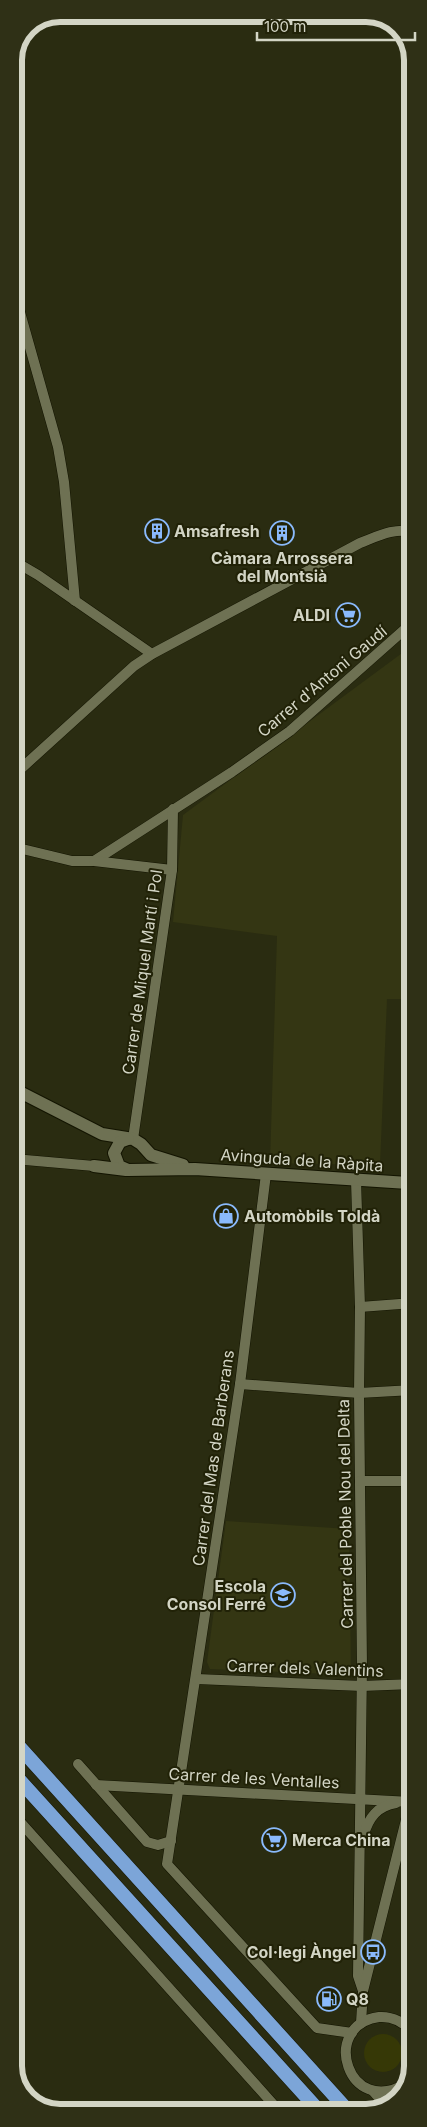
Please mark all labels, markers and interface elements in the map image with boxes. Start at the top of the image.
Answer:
scale bar [257,10,414,42]
text: 100 m [264,17,306,36]
building icon: Amsafresh [144,518,170,544]
building icon: Càmara Arrossera del Montsià [269,520,295,546]
place label: Amsafresh [174,521,260,541]
place label: Càmara Arrossera del Montsià [211,548,353,586]
supermarket icon: ALDI [335,602,361,628]
place label: ALDI [293,605,330,625]
street label: Carrer d'Antoni Gaudí [253,621,391,741]
street label: Carrer de Miquel Martí i Pol [118,868,166,1076]
street label: Avinguda de la Ràpita [220,1144,384,1176]
shop icon: Automòbils Toldà [213,1203,239,1229]
place label: Automòbils Toldà [244,1206,380,1226]
street label: Carrer del Mas de Barberans [188,1349,238,1567]
street label: Carrer del Poble Nou del Delta [333,1399,357,1629]
place label: Escola Consol Ferré [167,1576,266,1614]
school or university icon: Escola Consol Ferré [270,1582,296,1608]
street label: Carrer dels Valentins [226,1655,384,1681]
street label: Carrer de les Ventalles [168,1764,340,1792]
supermarket icon: Merca China [261,1827,287,1853]
place label: Merca China [292,1830,391,1850]
bus stop icon: Col·legi Àngel [360,1939,386,1965]
place label: Col·legi Àngel [247,1942,356,1962]
fuel station icon: Q8 [316,1986,342,2012]
place label: Q8 [346,1989,369,2009]

